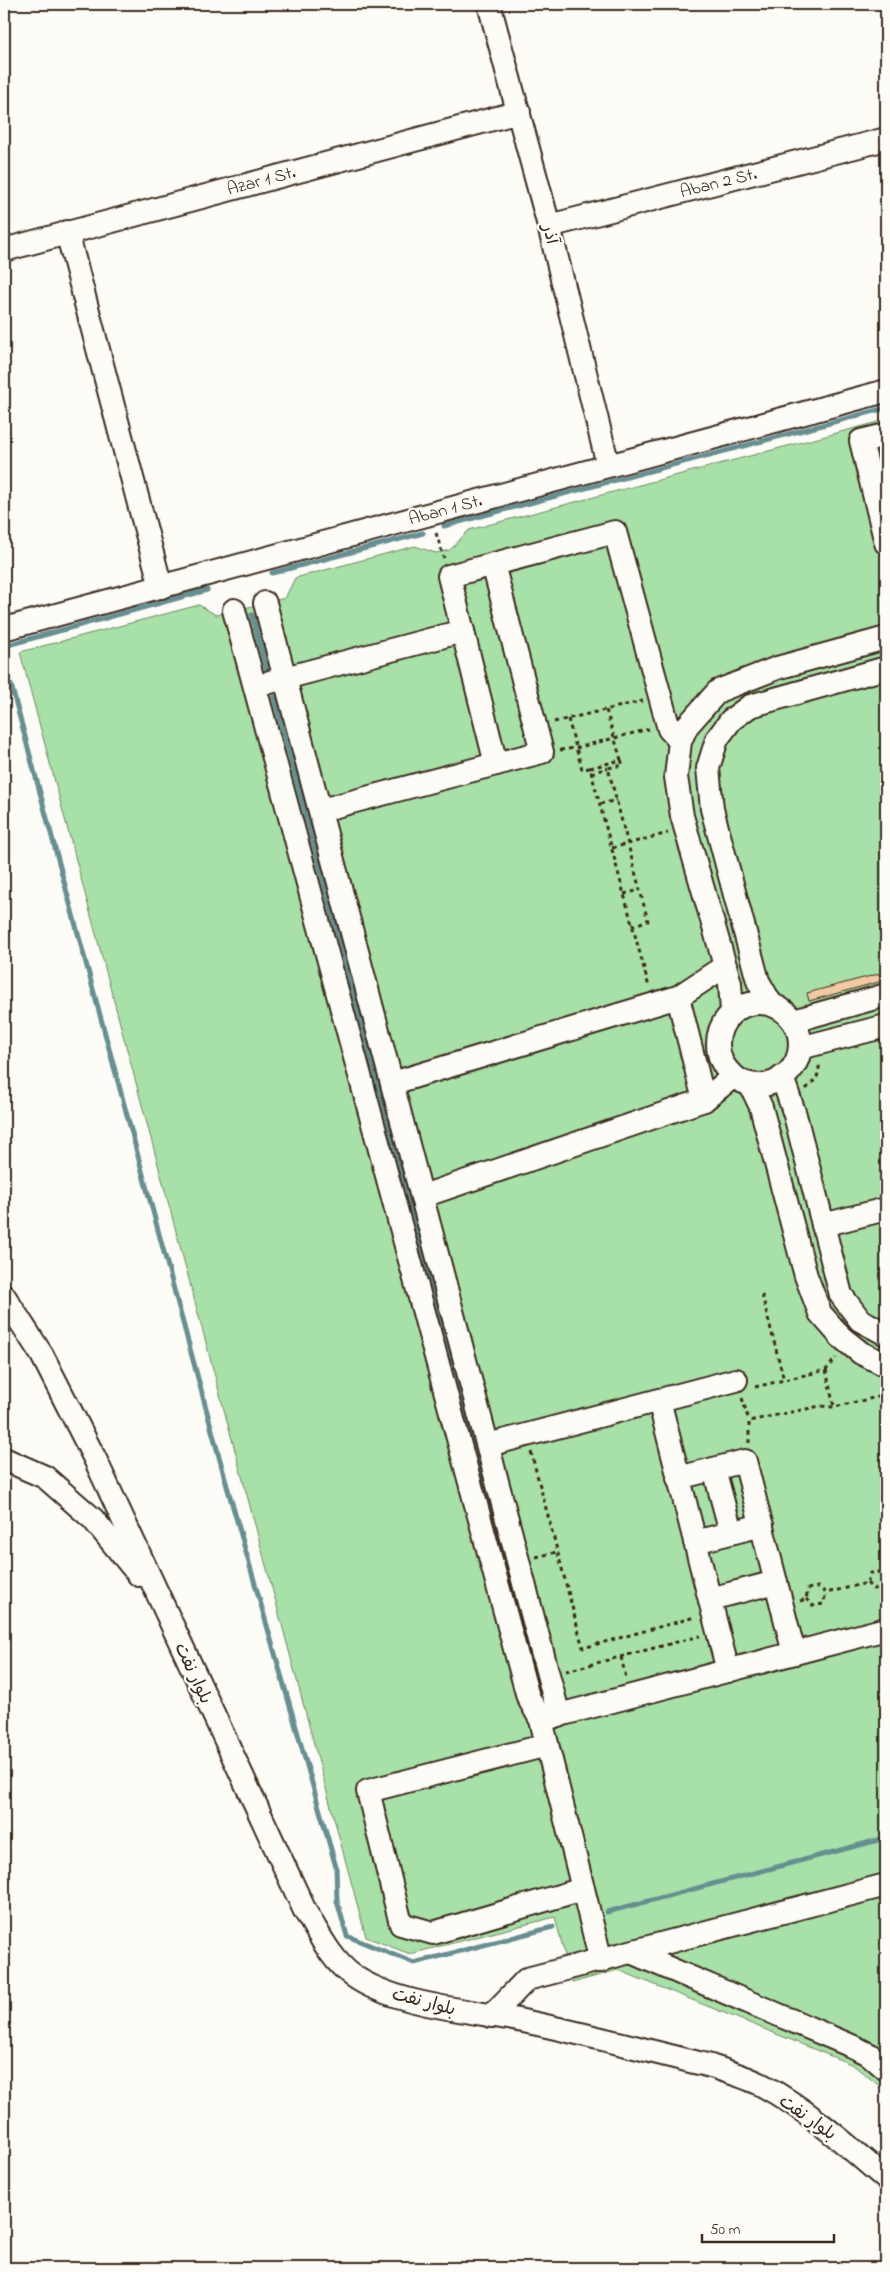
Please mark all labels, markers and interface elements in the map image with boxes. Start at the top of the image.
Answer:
street label: Azar 1 St. [224,160,299,204]
street label: Aban 2 St. [677,162,760,206]
street label: آذر [534,220,564,249]
street label: Aban 1 St. [406,489,486,533]
street label: بلوار نفت [167,1639,218,1709]
street label: بلوار نفت [389,1982,458,2024]
street label: بلوار نفت [773,2089,841,2148]
scale bar [702,2212,835,2244]
text: 50 m [710,2219,741,2241]

